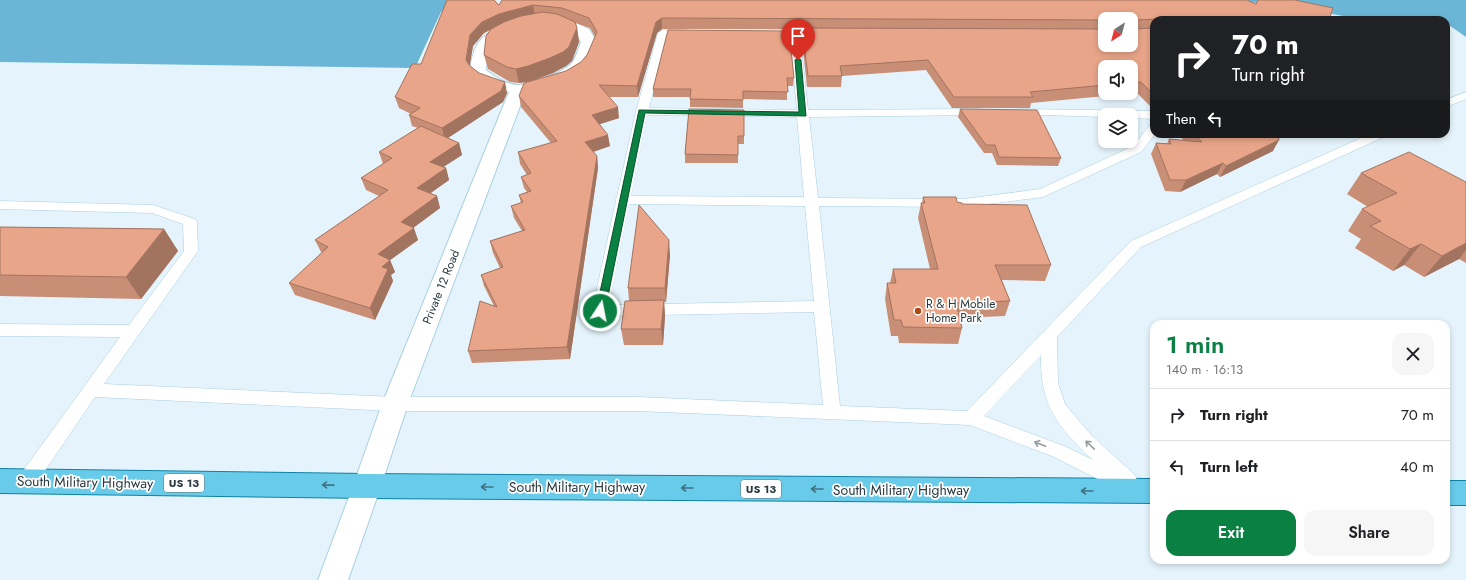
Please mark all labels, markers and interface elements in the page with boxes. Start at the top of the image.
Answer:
north arrow [1098,12,1138,52]
map controls [1098,12,1138,148]
pin [781,19,815,60]
text: 70 m [1232,24,1299,65]
icon: arrive [787,25,809,47]
icon: right [1166,32,1218,84]
button: sound [1098,60,1138,100]
text: Turn right [1232,62,1304,88]
button: layers [1098,108,1138,148]
text: Then [1166,108,1196,130]
icon: left [1204,108,1226,130]
street label: Private 12 Road [418,247,464,327]
position arrow [579,290,621,332]
place label: R & H Mobile Home Park [926,295,995,327]
marker: R & H Mobile Home Park [913,306,923,316]
text: 1 min [1166,327,1224,362]
button: close [1392,333,1434,375]
text: 140 m · 16:13 [1166,360,1243,379]
icon: right [1166,404,1188,426]
text: Turn right [1200,404,1268,426]
text: 70 m [1401,404,1434,426]
one-way arrow [1035,440,1047,448]
one-way arrow [1085,440,1095,450]
icon: left [1166,456,1188,478]
text: Turn left [1200,456,1258,478]
text: 40 m [1400,456,1434,478]
street label: South Military Highway [17,471,154,493]
road number: US 13 [164,474,204,492]
street label: South Military Highway [509,477,646,497]
road number: US 13 [741,480,781,498]
street label: South Military Highway [833,480,970,500]
one-way arrow [322,482,335,489]
one-way arrow [481,483,494,491]
one-way arrow [681,484,694,492]
one-way arrow [811,485,824,493]
one-way arrow [1081,487,1094,495]
button: Exit [1166,510,1296,556]
button: Share [1304,510,1434,556]

